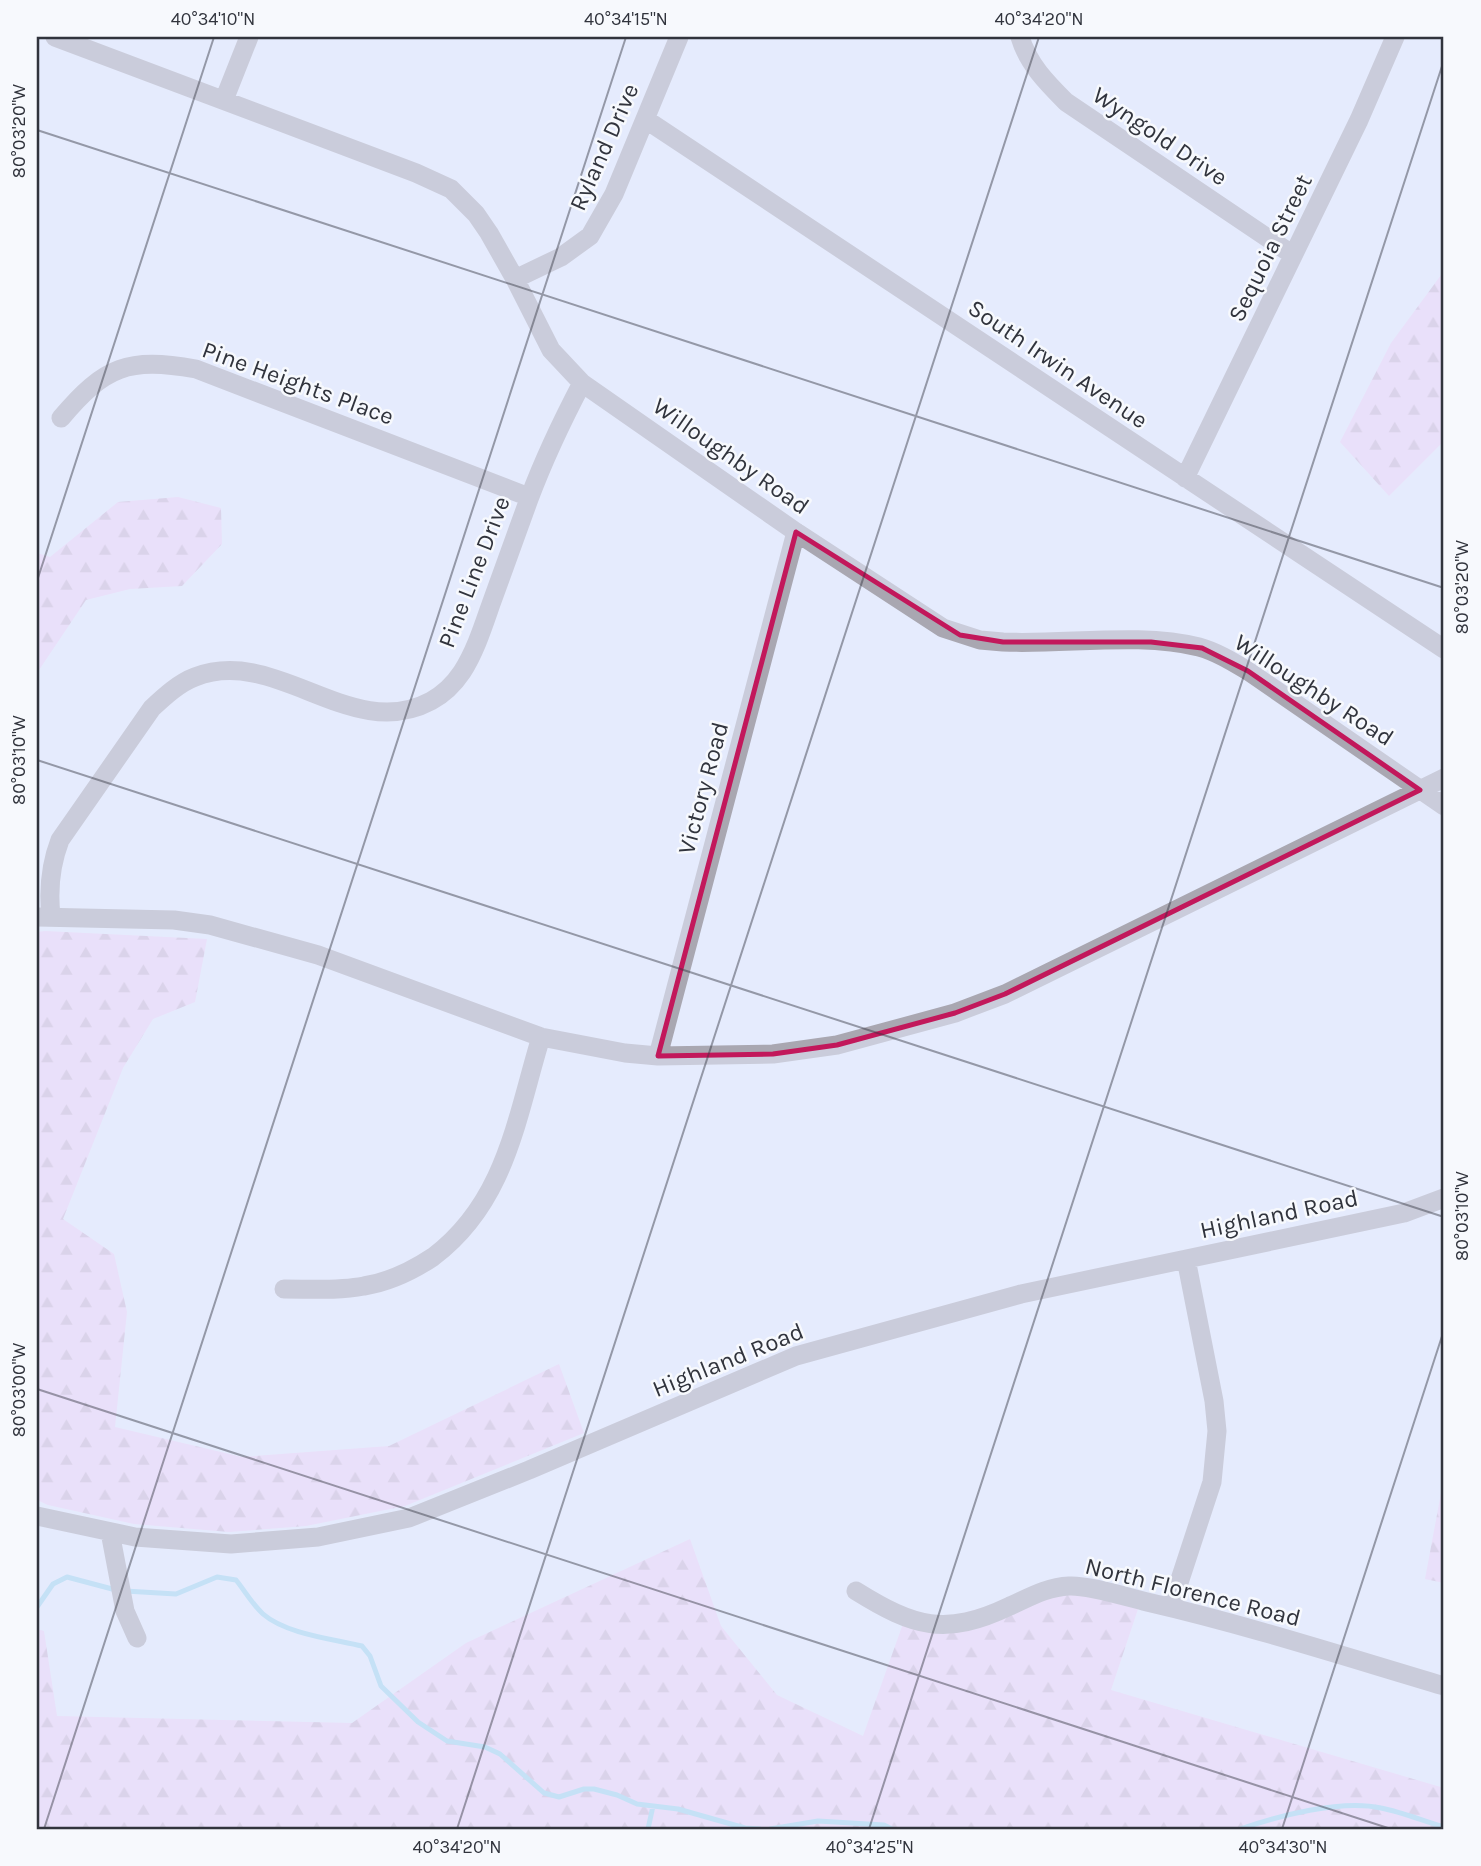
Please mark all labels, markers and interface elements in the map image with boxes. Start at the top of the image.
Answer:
text: 40°34'10"N [171,8,255,30]
text: 40°34'15"N [584,8,668,30]
text: 40°34'20"N [995,8,1083,30]
street label: Ryland Drive [563,79,645,215]
street label: Wyngold Drive [1087,81,1233,191]
text: 80°03'20"W [8,84,30,178]
street label: Sequoia Street [1222,170,1318,326]
street label: South Irwin Avenue [963,294,1153,434]
street label: Pine Heights Place [198,335,398,431]
street label: Willoughby Road [648,392,814,520]
street label: Pine Line Drive [432,492,516,652]
text: 80°03'20"W [1451,540,1473,634]
street label: Willoughby Road [1229,628,1399,752]
text: 80°03'10"W [8,715,30,805]
street label: Victory Road [672,719,734,857]
text: 80°03'10"W [1451,1171,1473,1261]
street label: Highland Road [1197,1184,1361,1244]
street label: Highland Road [648,1317,808,1403]
text: 80°03'00"W [8,1343,30,1437]
street label: North Florence Road [1082,1552,1304,1632]
text: 40°34'20"N [413,1836,501,1858]
text: 40°34'25"N [826,1836,914,1858]
text: 40°34'30"N [1238,1836,1328,1858]

